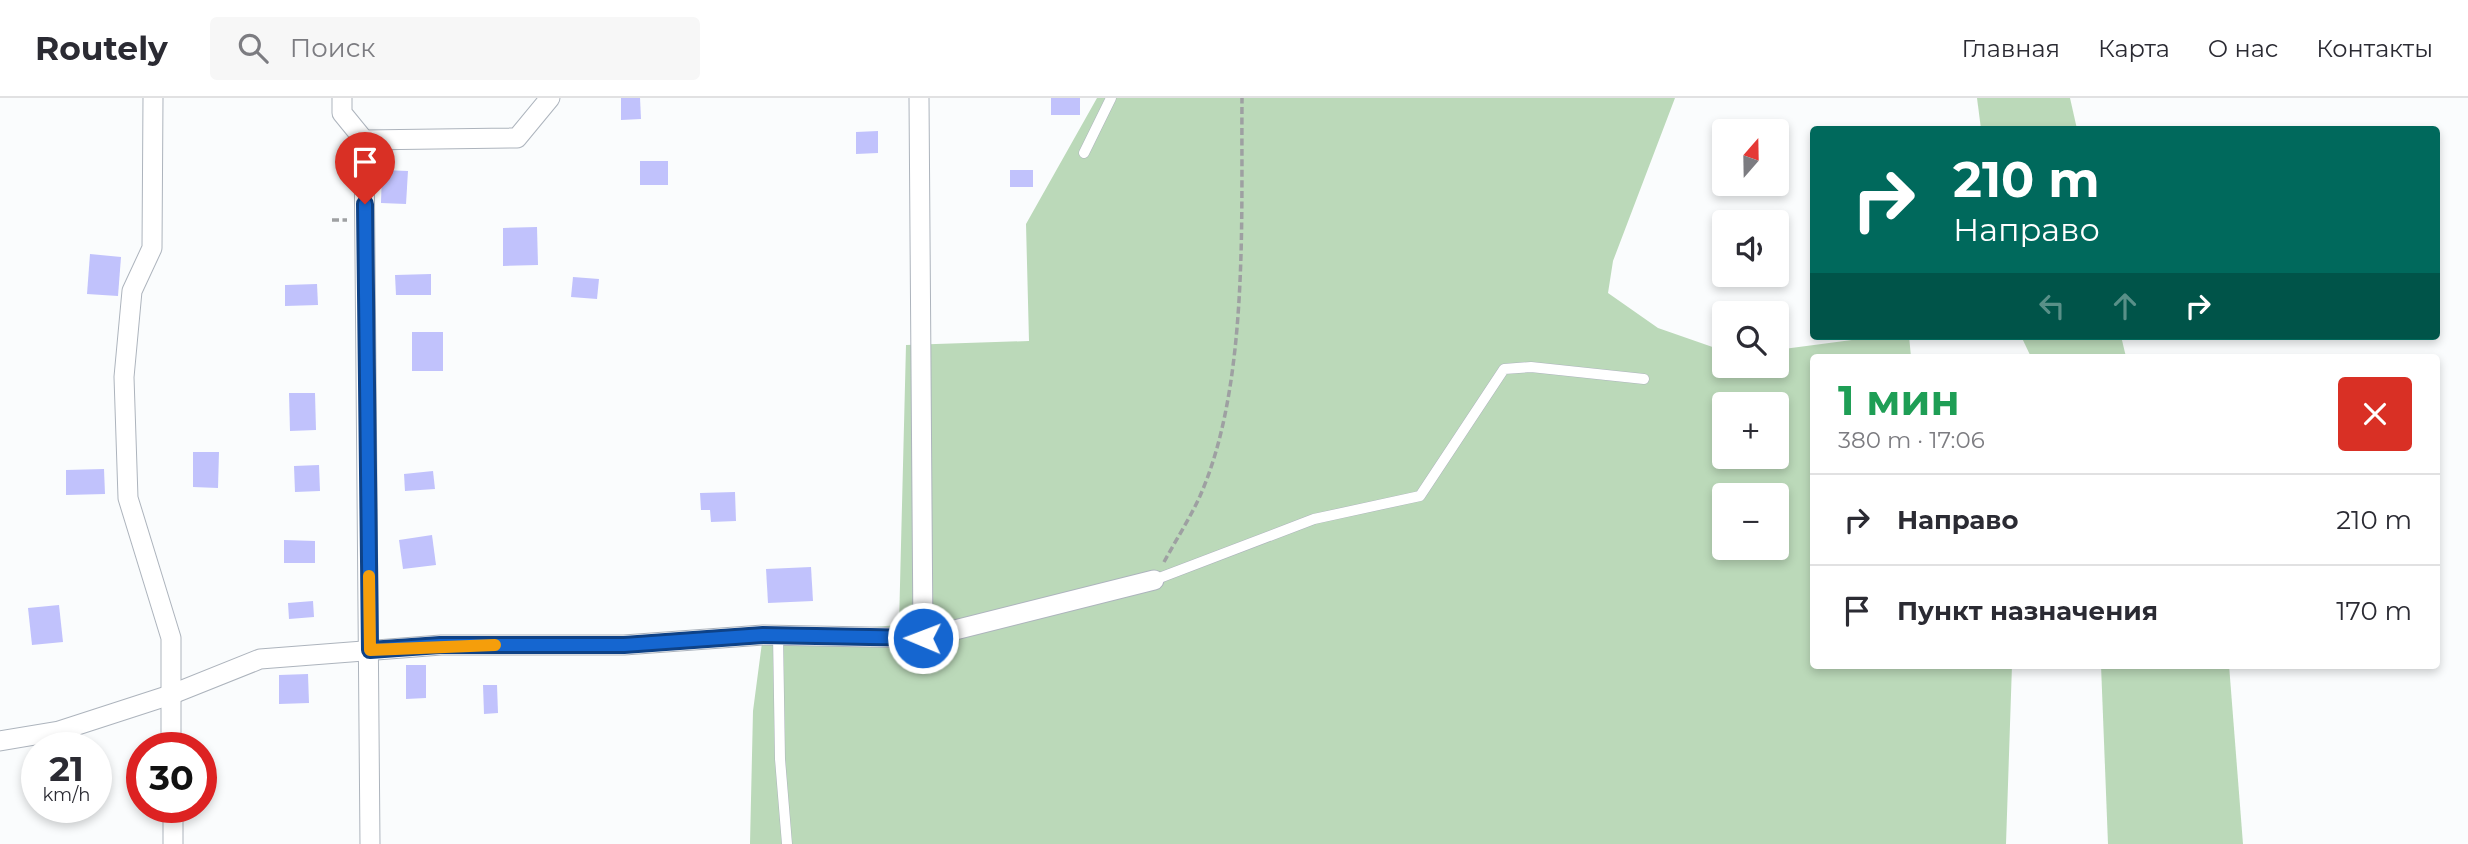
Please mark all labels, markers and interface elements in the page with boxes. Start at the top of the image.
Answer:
search box [210,17,700,80]
text: Routely [35,28,168,68]
icon: search [234,29,272,67]
text: Поиск [290,32,375,64]
text: Главная [1962,34,2060,63]
text: Карта [2098,34,2170,63]
text: О нас [2208,34,2278,63]
text: Контакты [2316,34,2433,63]
north arrow [1712,119,1788,196]
map controls [1712,119,1789,560]
pin [335,132,395,204]
icon: arrive [346,143,384,181]
text: 210 m [1953,150,2100,209]
icon: right [1838,154,1929,245]
button: sound [1712,210,1789,287]
text: Направо [1953,210,2100,249]
icon: left [2033,287,2071,325]
icon: ahead [2106,287,2144,325]
icon: right [2179,287,2217,325]
button: search [1712,301,1789,378]
text: 1 мин [1838,374,1960,426]
button: close [2338,377,2412,451]
button: + [1712,392,1789,469]
text: 380 m · 17:06 [1838,426,1985,454]
button: − [1712,483,1789,560]
icon: right [1838,501,1876,539]
text: Направо [1897,504,2018,536]
text: 210 m [2336,504,2412,536]
icon: arrive [1838,592,1876,630]
text: Пункт назначения [1897,595,2158,627]
text: 170 m [2336,595,2412,627]
position arrow [886,601,960,675]
speed limit sign: 30 [126,732,217,823]
text: 21 [49,747,84,790]
text: km/h [42,784,91,806]

